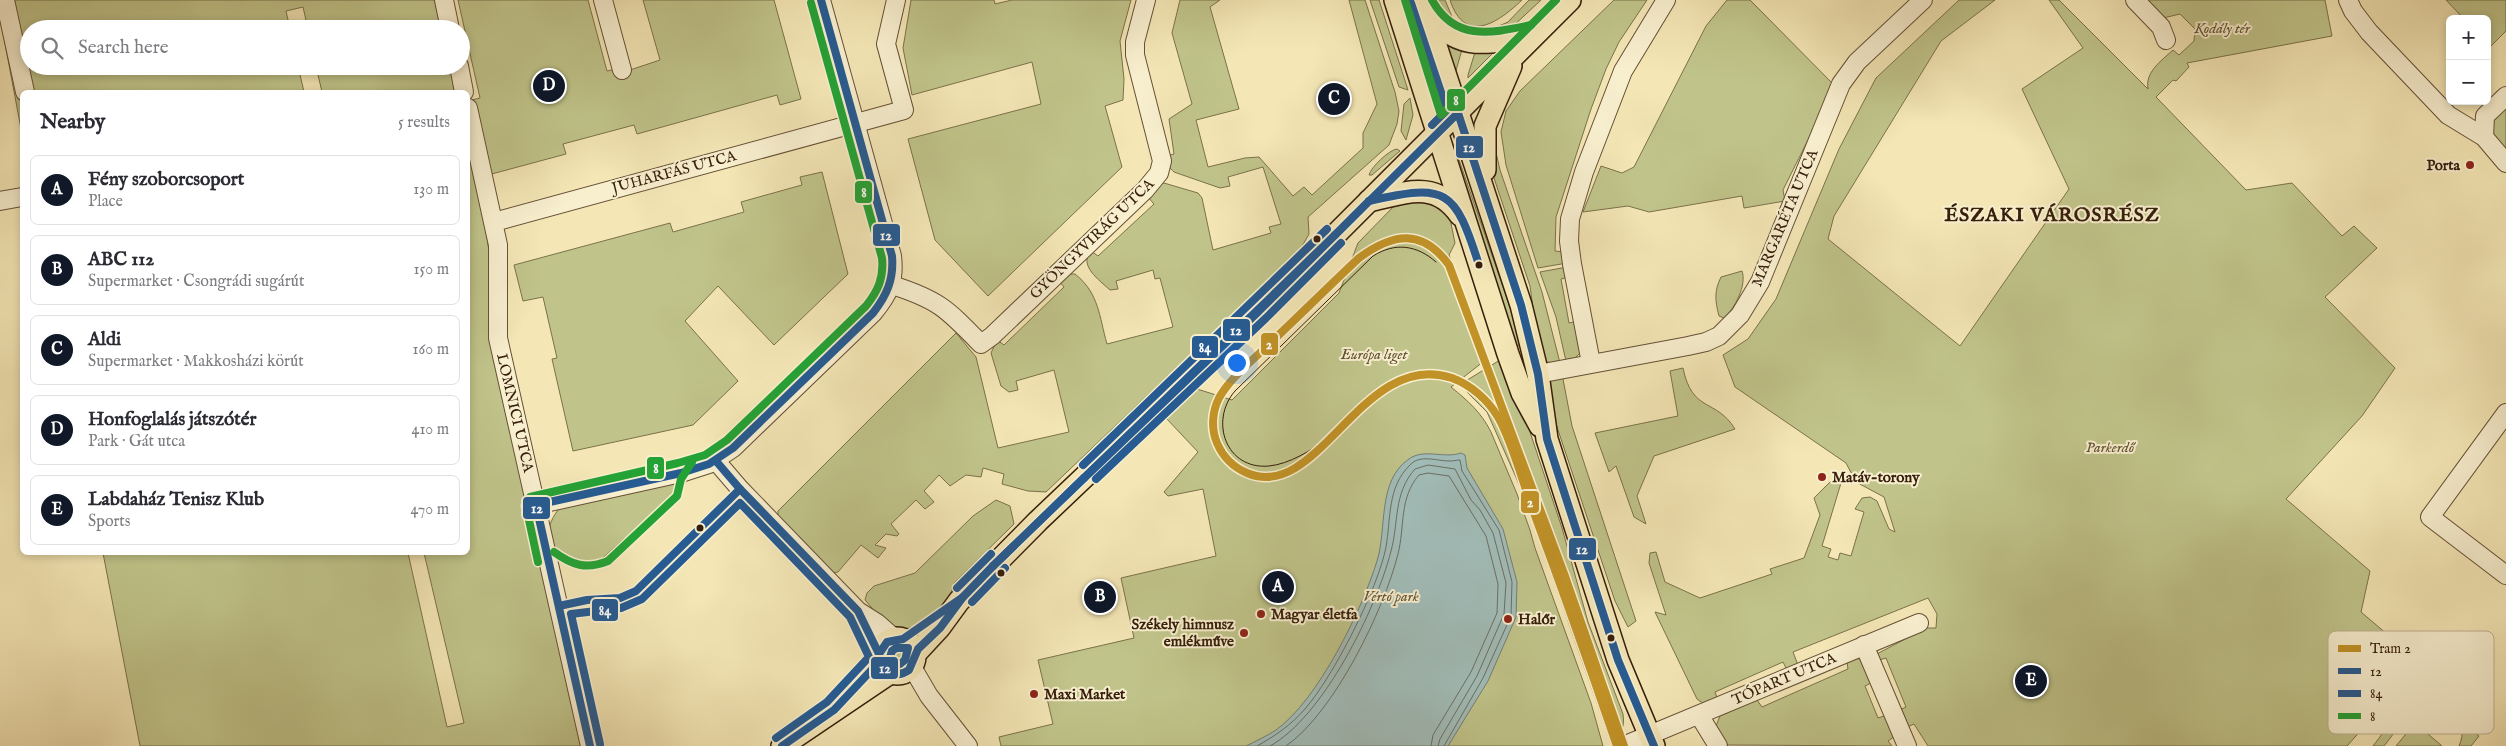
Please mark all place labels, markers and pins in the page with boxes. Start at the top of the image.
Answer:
pin: D [533,67,565,105]
pin: C [1318,80,1350,118]
place label: Porta [2426,156,2461,175]
marker: Porta [2464,159,2476,171]
unlabelled marker [1312,234,1322,244]
unlabelled marker [1474,260,1484,270]
place label: Matáv-torony [1832,468,1920,487]
marker: Matáv-torony [1816,471,1828,483]
unlabelled marker [695,523,705,533]
unlabelled marker [996,568,1006,578]
pin: A [1262,568,1294,606]
pin: B [1084,578,1116,616]
place label: Magyar életfa [1271,605,1358,624]
marker: Magyar életfa [1255,608,1267,620]
place label: Halőr [1518,610,1555,629]
marker: Halőr [1502,613,1514,625]
place label: Székely himnusz emlékműve [1132,615,1234,651]
marker: Székely himnusz emlékműve [1238,627,1250,639]
unlabelled marker [1606,633,1616,643]
pin: E [2015,662,2047,700]
place label: Maxi Market [1044,685,1126,704]
marker: Maxi Market [1028,688,1040,700]

